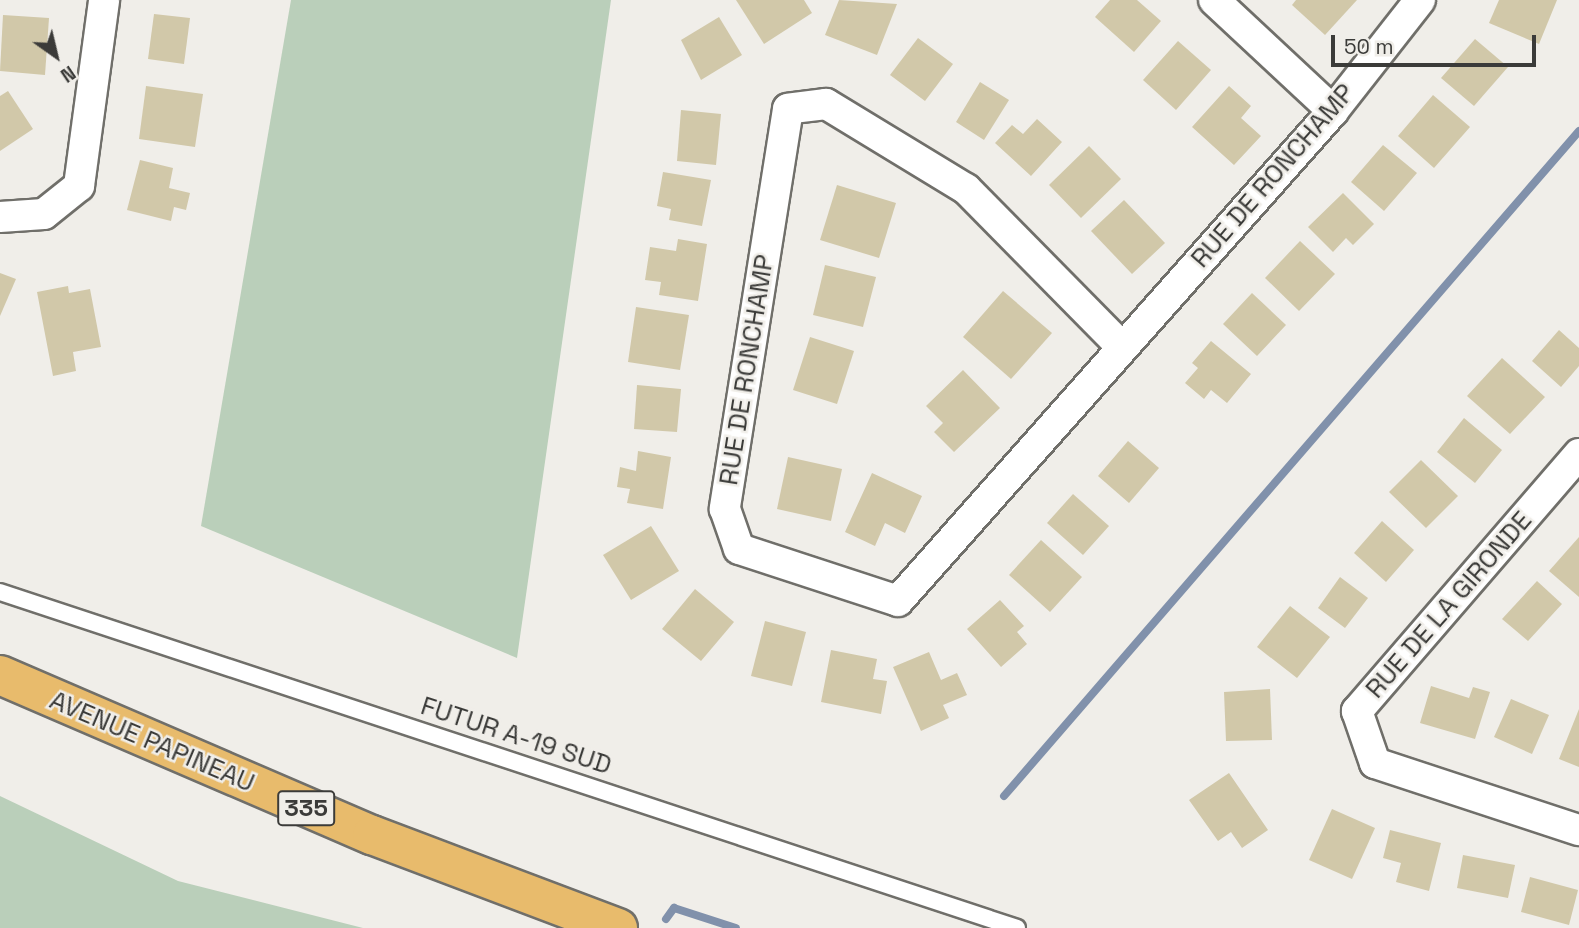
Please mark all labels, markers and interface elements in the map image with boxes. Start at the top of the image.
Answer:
north arrow [21,21,91,91]
scale bar [1334,21,1539,65]
text: 50 m [1344,33,1394,60]
text: N [56,60,80,88]
street label: RUE DE RONCHAMP [1185,78,1361,274]
street label: RUE DE RONCHAMP [713,253,781,487]
street label: RUE DE LA GIRONDE [1359,505,1539,705]
street label: AVENUE PAPINEAU [45,685,259,799]
street label: FUTUR A-19 SUD [417,690,615,782]
road number: 335 [276,788,336,828]

